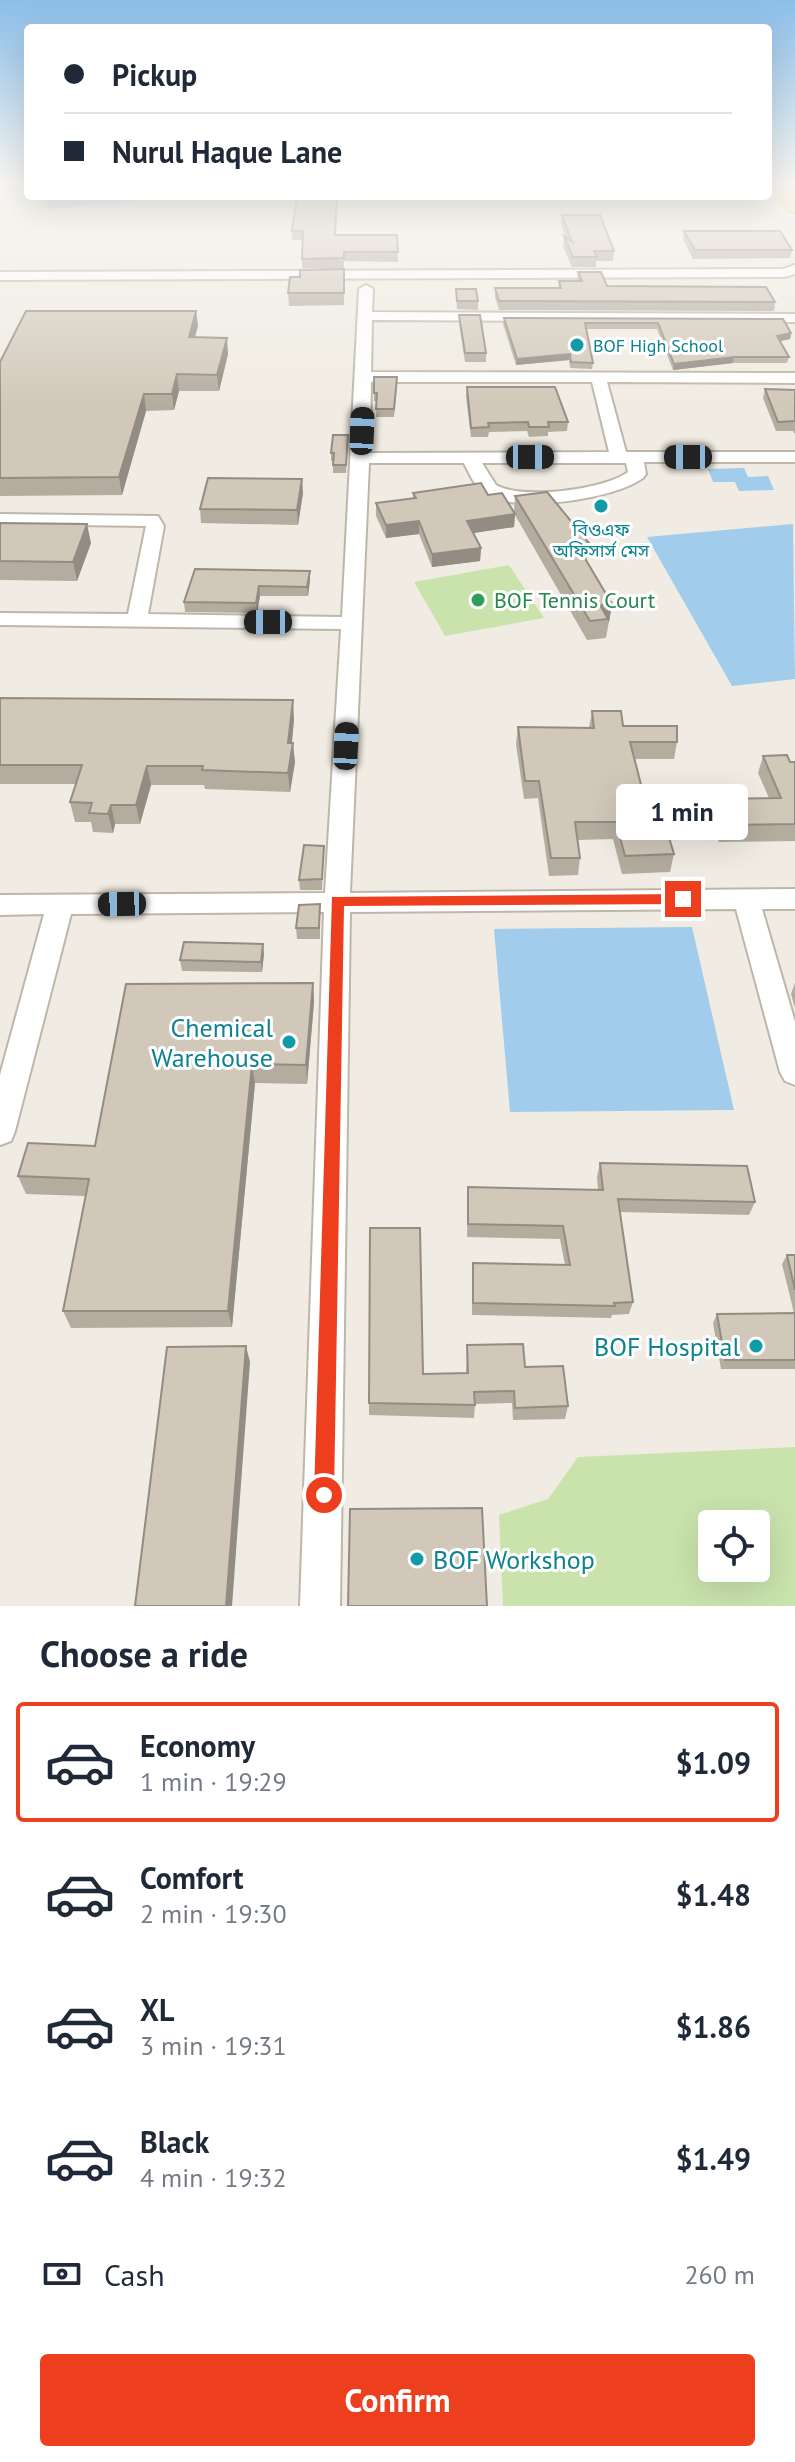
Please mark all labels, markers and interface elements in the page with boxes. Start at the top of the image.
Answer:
text: Pickup [112,55,197,94]
text: Nurul Haque Lane [112,132,342,171]
place label: BOF High School [593,334,724,357]
marker: BOF High School [568,336,586,354]
car [349,407,375,455]
car [506,445,554,469]
car [664,445,712,469]
marker: বিওএফ অফিসার্স মেস [592,497,610,515]
place label: বিওএফ অফিসার্স মেস [552,518,650,562]
place label: BOF Tennis Court [494,586,656,614]
marker: BOF Tennis Court [469,591,487,609]
car [244,610,292,634]
car [333,721,359,771]
callout: 1 min [617,783,749,839]
text: 1 min [650,795,714,828]
route end [665,881,701,917]
car [98,892,146,916]
place label: Chemical Warehouse [151,1011,273,1074]
marker: Chemical Warehouse [280,1033,298,1051]
place label: BOF Hospital [594,1330,740,1363]
marker: BOF Hospital [747,1337,765,1355]
route start [306,1477,342,1513]
map controls [698,1510,770,1582]
button: locate [698,1510,770,1582]
place label: BOF Workshop [433,1543,595,1576]
marker: BOF Workshop [408,1550,426,1568]
text: Choose a ride [40,1630,248,1677]
icon: car [44,1726,116,1798]
text: Economy [140,1726,255,1765]
text: $1.09 [676,1743,751,1782]
text: 1 min · 19:29 [140,1765,287,1798]
icon: car [44,1858,116,1930]
text: Comfort [140,1858,243,1897]
text: $1.48 [676,1875,751,1914]
text: 2 min · 19:30 [140,1897,287,1930]
icon: car [44,1990,116,2062]
text: XL [140,1990,174,2029]
text: $1.86 [676,2007,751,2046]
text: 3 min · 19:31 [140,2029,287,2062]
icon: car [44,2122,116,2194]
text: Black [140,2122,209,2161]
text: $1.49 [676,2139,751,2178]
text: 4 min · 19:32 [140,2161,287,2194]
icon: cash [40,2252,84,2296]
text: Cash [104,2255,165,2294]
text: 260 m [684,2258,755,2291]
button: Confirm [40,2354,755,2446]

